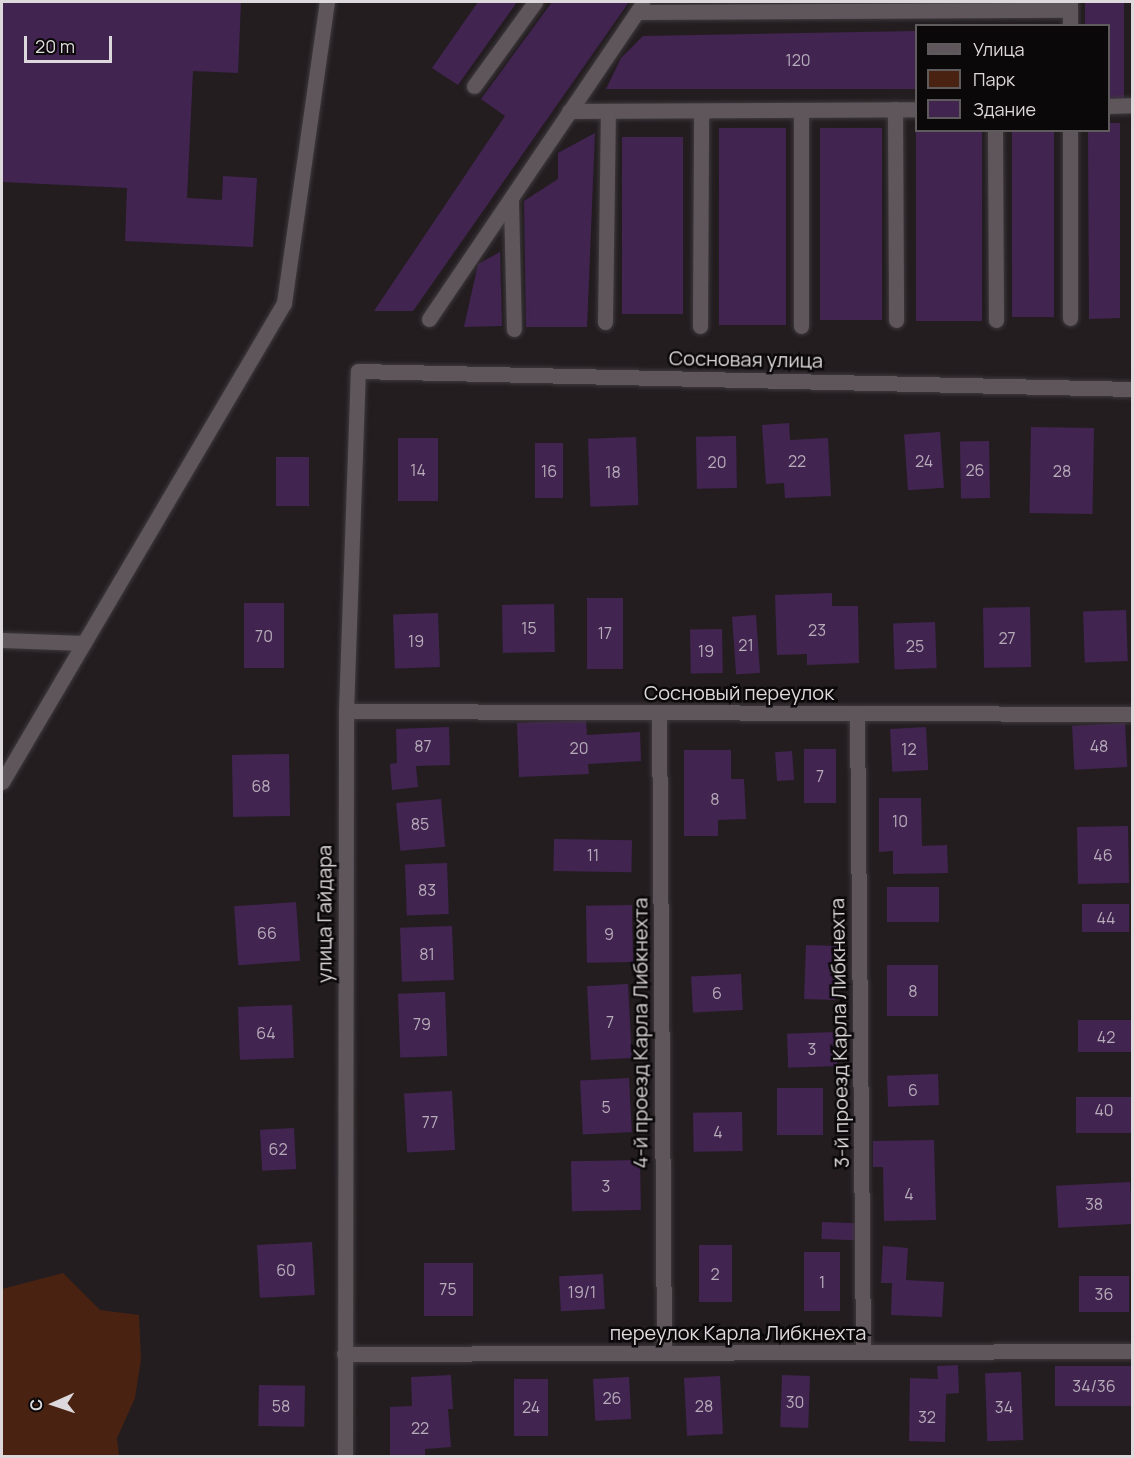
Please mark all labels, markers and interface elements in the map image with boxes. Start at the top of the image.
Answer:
scale bar [27,24,116,62]
legend [915,24,1110,132]
text: 20 m [35,34,75,58]
text: Улица [973,37,1025,61]
house number: 120 [785,50,811,70]
text: Парк [973,67,1015,91]
text: Здание [973,97,1036,121]
street label: Сосновая улица [669,346,823,372]
house number: 22 [788,451,806,471]
house number: 24 [915,451,933,471]
house number: 20 [708,452,726,472]
house number: 14 [410,460,426,480]
house number: 26 [965,460,985,480]
house number: 16 [541,461,557,481]
house number: 28 [1053,461,1071,481]
house number: 18 [605,462,621,482]
house number: 15 [521,618,537,638]
house number: 23 [808,620,826,640]
house number: 17 [598,623,612,643]
house number: 70 [255,626,273,646]
house number: 27 [998,628,1016,648]
house number: 19 [408,631,424,651]
house number: 21 [738,635,754,655]
house number: 25 [906,636,924,656]
house number: 19 [698,641,714,661]
street label: Сосновый переулок [644,680,834,704]
house number: 87 [414,736,432,756]
house number: 48 [1090,736,1108,756]
house number: 20 [570,738,588,758]
house number: 12 [901,739,917,759]
house number: 7 [816,766,824,786]
house number: 68 [251,776,271,796]
house number: 8 [710,789,720,809]
house number: 10 [892,811,908,831]
house number: 85 [411,814,429,834]
street label: улица Гайдара [312,845,336,983]
house number: 11 [587,845,599,865]
house number: 46 [1093,845,1113,865]
house number: 83 [418,880,436,900]
street label: 4-й проезд Карла Либкнехта [628,898,652,1168]
street label: 3-й проезд Карла Либкнехта [825,898,853,1168]
house number: 44 [1096,908,1116,928]
house number: 66 [257,923,277,943]
house number: 9 [604,924,614,944]
house number: 81 [419,944,435,964]
house number: 8 [908,981,918,1001]
house number: 6 [712,983,722,1003]
house number: 7 [606,1012,614,1032]
house number: 79 [413,1014,431,1034]
house number: 64 [256,1023,276,1043]
house number: 42 [1097,1027,1115,1047]
house number: 3 [808,1039,816,1059]
house number: 6 [908,1080,918,1100]
house number: 5 [601,1097,611,1117]
house number: 40 [1094,1100,1114,1120]
house number: 77 [422,1112,438,1132]
house number: 4 [713,1122,723,1142]
house number: 62 [268,1139,288,1159]
house number: 3 [602,1176,610,1196]
house number: 4 [904,1184,914,1204]
house number: 38 [1085,1194,1103,1214]
house number: 60 [276,1260,296,1280]
house number: 2 [710,1264,720,1284]
house number: 1 [819,1272,825,1292]
house number: 75 [439,1279,457,1299]
house number: 19/1 [568,1282,596,1302]
house number: 36 [1095,1284,1113,1304]
street label: переулок Карла Либкнехта [610,1320,866,1344]
north arrow [24,1374,84,1434]
house number: 34/36 [1072,1376,1116,1396]
house number: 26 [602,1388,622,1408]
house number: 30 [786,1392,804,1412]
house number: 58 [272,1396,290,1416]
house number: 28 [695,1396,713,1416]
house number: 24 [522,1397,540,1417]
house number: 34 [995,1397,1013,1417]
text: С [25,1398,47,1411]
house number: 32 [918,1407,936,1427]
house number: 22 [411,1418,429,1438]

